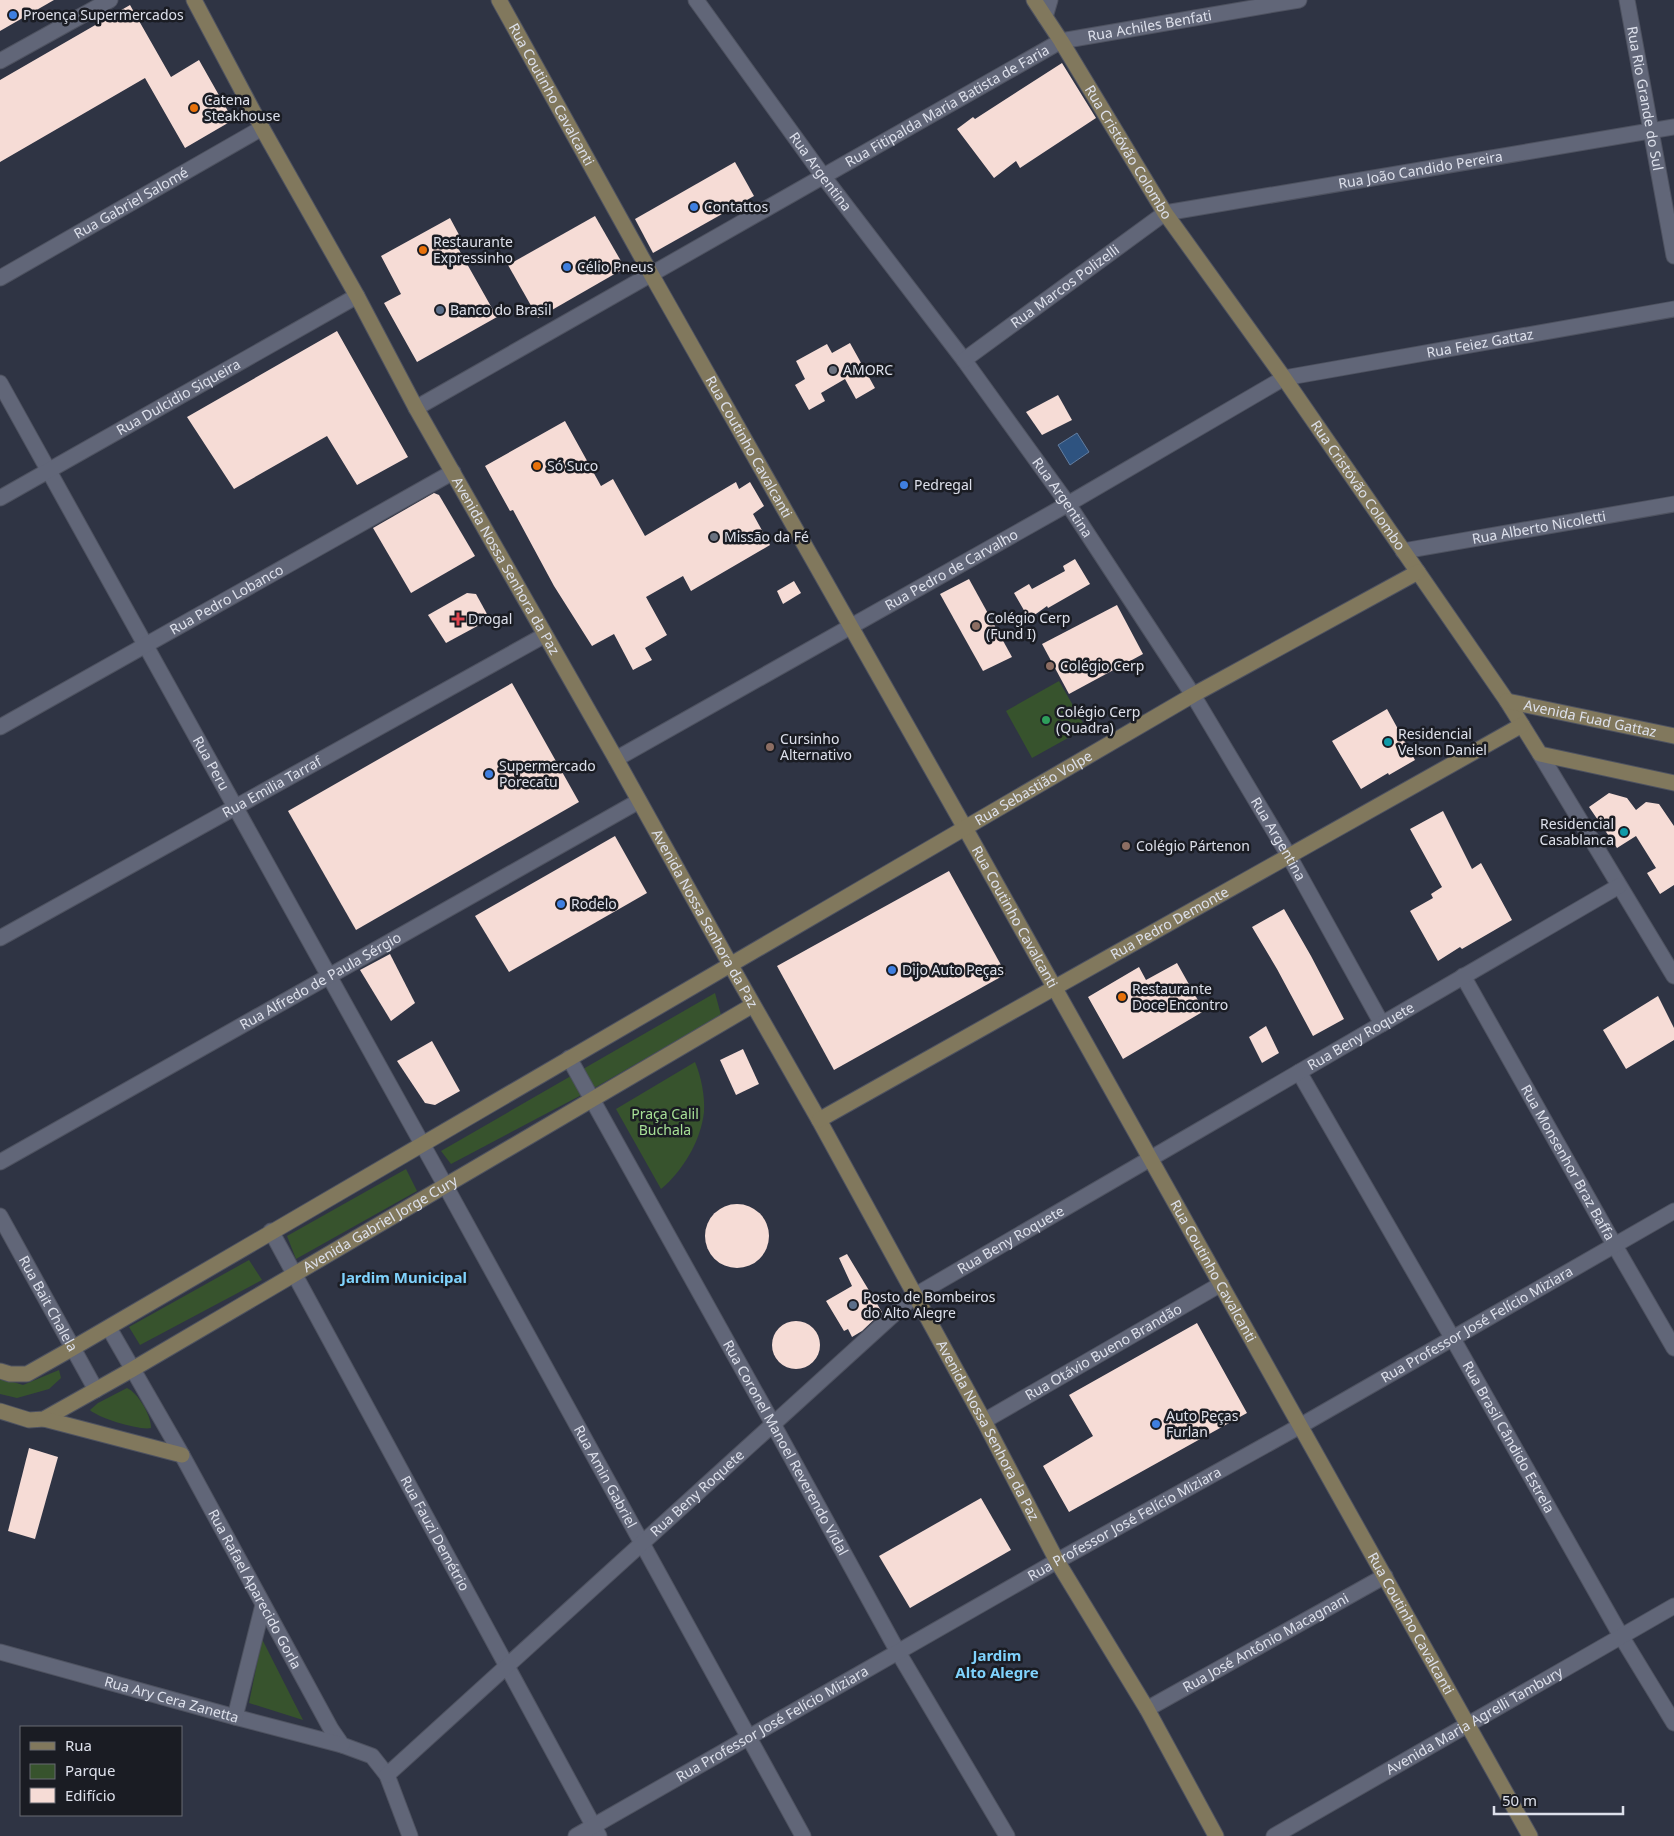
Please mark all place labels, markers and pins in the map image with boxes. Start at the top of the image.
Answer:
place label: Proença Supermercados [23,5,184,24]
marker: Proença Supermercados [7,9,19,21]
place label: Catena Steakhouse [204,90,280,125]
marker: Catena Steakhouse [188,102,200,114]
place label: Contattos [704,197,768,216]
marker: Contattos [688,201,700,213]
place label: Restaurante Expressinho [433,232,513,267]
marker: Restaurante Expressinho [417,244,429,256]
place label: Célio Pneus [577,257,654,276]
marker: Célio Pneus [561,261,573,273]
place label: Banco do Brasil [450,300,552,319]
marker: Banco do Brasil [434,304,446,316]
place label: AMORC [843,360,893,379]
marker: AMORC [827,364,839,376]
place label: Só Suco [547,456,598,475]
marker: Só Suco [531,460,543,472]
place label: Pedregal [914,475,972,494]
marker: Pedregal [898,479,910,491]
place label: Missão da Fé [724,527,809,546]
marker: Missão da Fé [708,531,720,543]
place label: Colégio Cerp (Fund I) [986,608,1070,643]
place label: Drogal [468,609,512,628]
marker: Drogal [452,613,464,625]
marker: Colégio Cerp (Fund I) [970,620,982,632]
place label: Colégio Cerp [1060,656,1144,675]
marker: Colégio Cerp [1044,660,1056,672]
place label: Colégio Cerp (Quadra) [1056,702,1140,737]
marker: Colégio Cerp (Quadra) [1040,714,1052,726]
place label: Residencial Velson Daniel [1398,724,1487,759]
place label: Cursinho Alternativo [780,729,852,764]
marker: Residencial Velson Daniel [1382,736,1394,748]
marker: Cursinho Alternativo [764,741,776,753]
place label: Supermercado Porecatu [499,756,596,791]
marker: Supermercado Porecatu [483,768,495,780]
place label: Residencial Casablanca [1539,814,1614,849]
marker: Residencial Casablanca [1618,826,1630,838]
place label: Colégio Pártenon [1136,836,1250,855]
marker: Colégio Pártenon [1120,840,1132,852]
place label: Rodelo [571,894,617,913]
marker: Rodelo [555,898,567,910]
place label: Dijo Auto Peças [902,960,1004,979]
marker: Dijo Auto Peças [886,964,898,976]
place label: Restaurante Doce Encontro [1132,979,1228,1014]
marker: Restaurante Doce Encontro [1116,991,1128,1003]
place label: Posto de Bombeiros do Alto Alegre [863,1287,996,1322]
marker: Posto de Bombeiros do Alto Alegre [847,1299,859,1311]
place label: Auto Peças Furlan [1166,1406,1239,1441]
marker: Auto Peças Furlan [1150,1418,1162,1430]

